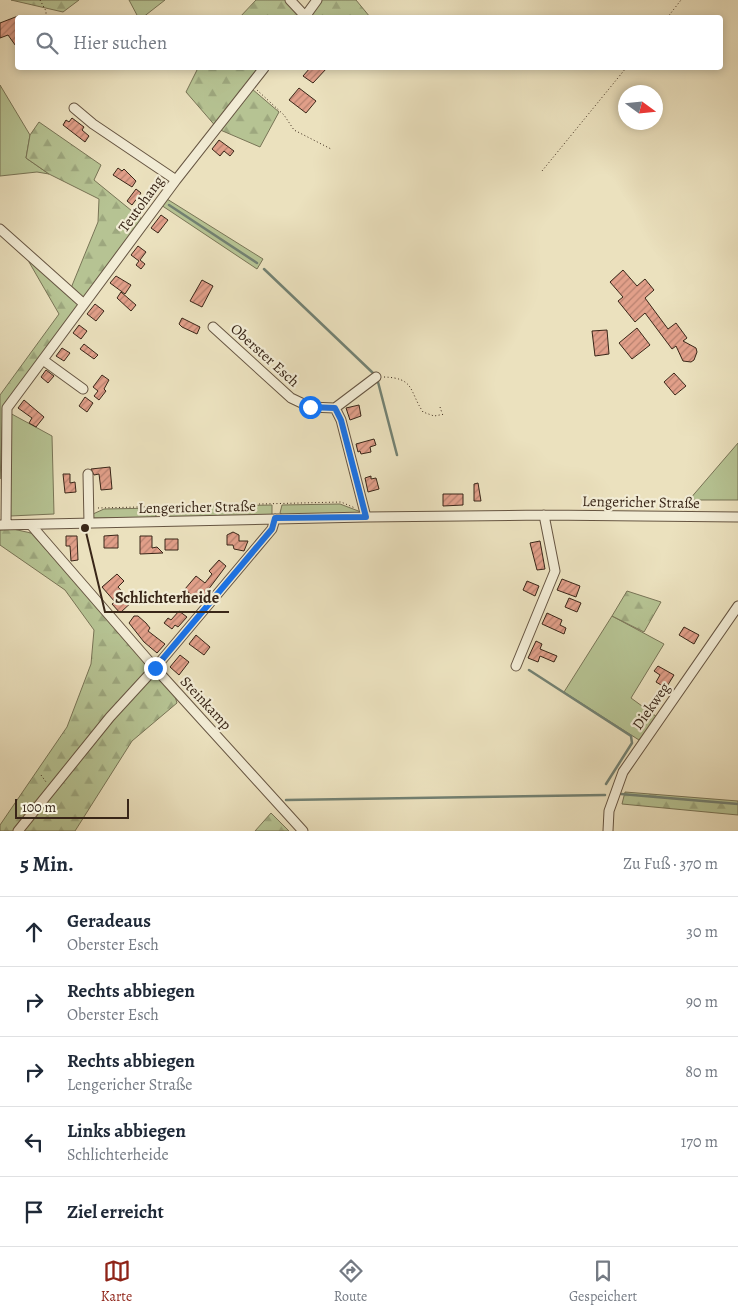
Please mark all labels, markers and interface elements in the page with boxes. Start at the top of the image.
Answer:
search box [15,15,723,70]
icon: search [33,29,61,57]
text: Hier suchen [73,30,167,56]
north arrow [618,85,663,130]
street label: Teutohang [114,171,169,236]
street label: Oberster Esch [226,319,304,391]
route start [299,396,322,419]
street label: Lengericher Straße [582,491,700,513]
street label: Lengericher Straße [138,496,256,518]
callout: Schlichterheide [105,581,229,612]
text: Schlichterheide [115,587,219,609]
route end [144,657,167,680]
street label: Steinkamp [176,672,236,734]
street label: Diekweg [628,678,675,734]
scale bar [15,796,129,819]
text: 100 m [22,798,56,817]
text: 5 Min. [20,850,74,878]
text: Zu Fuß · 370 m [623,853,718,875]
text: Geradeaus [67,908,151,934]
icon: ahead [20,918,48,946]
text: 30 m [686,921,718,943]
text: Oberster Esch [67,934,159,956]
text: Rechts abbiegen [67,978,195,1004]
icon: right [20,988,48,1016]
text: 90 m [686,991,718,1013]
text: Oberster Esch [67,1004,159,1026]
text: Rechts abbiegen [67,1048,195,1074]
icon: right [20,1058,48,1086]
text: 80 m [685,1061,718,1083]
text: Lengericher Straße [67,1074,192,1096]
text: Links abbiegen [67,1118,186,1144]
icon: left [20,1128,48,1156]
text: 170 m [681,1131,718,1153]
text: Schlichterheide [67,1144,169,1166]
icon: arrive [20,1198,48,1226]
text: Ziel erreicht [67,1199,164,1225]
tab: Karte [101,1257,132,1306]
tab: Route [334,1257,367,1306]
tab: Gespeichert [569,1257,637,1306]

